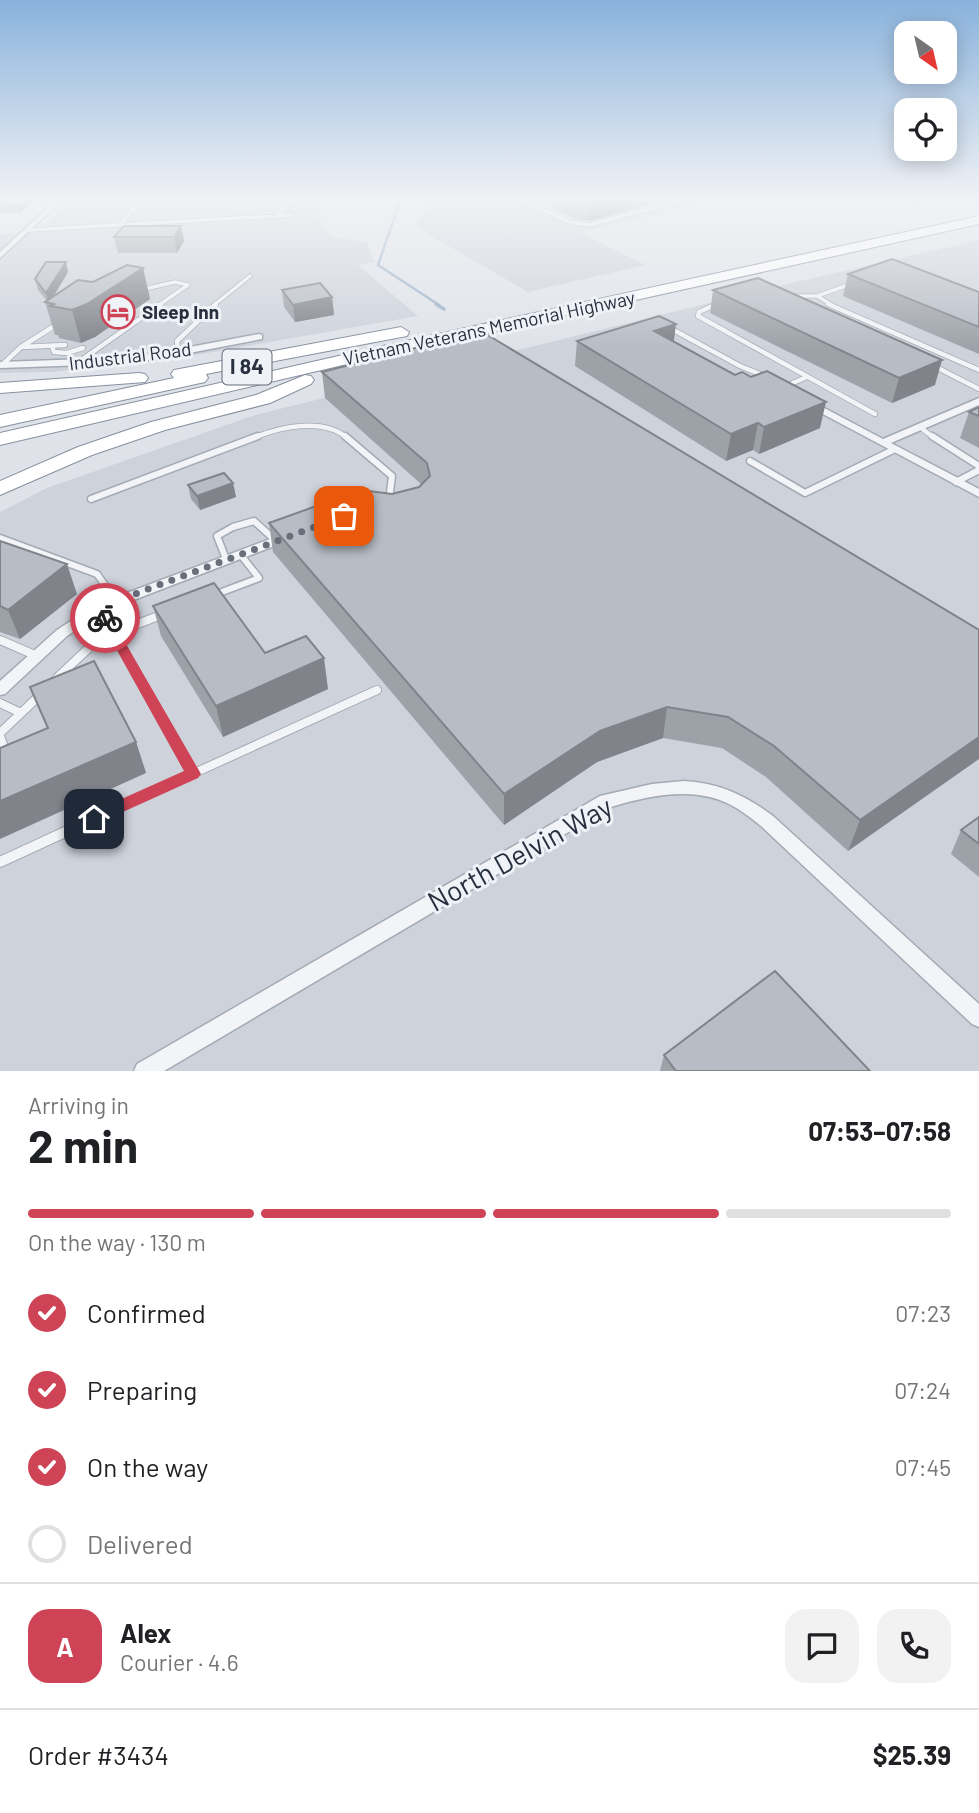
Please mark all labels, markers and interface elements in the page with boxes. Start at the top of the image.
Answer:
north arrow [894,21,957,84]
map controls [894,21,957,161]
button: locate [894,98,957,161]
street label: Vietnam Veterans Memorial Highway [341,285,637,370]
hotel icon: Sleep Inn [99,293,137,331]
place label: Sleep Inn [142,300,219,323]
street label: Industrial Road [67,337,193,374]
road number: I 84 [222,350,272,384]
pin [314,486,374,546]
icon: bag [325,497,363,535]
courier [70,583,140,653]
icon: bike [86,599,124,637]
street label: North Delvin Way [421,788,618,918]
pin [64,789,124,849]
icon: home [75,800,113,838]
text: Arriving in [28,1091,129,1119]
text: 07:53–07:58 [808,1115,951,1146]
text: 2 min [28,1117,138,1172]
text: On the way · 130 m [28,1228,206,1256]
icon: check [28,1294,66,1332]
text: Confirmed [87,1297,206,1328]
text: 07:23 [895,1299,951,1327]
icon: check [28,1371,66,1409]
text: Preparing [87,1374,197,1405]
text: 07:24 [894,1376,951,1404]
icon: check [28,1448,66,1486]
text: On the way [87,1451,208,1482]
text: 07:45 [895,1453,951,1481]
text: Delivered [87,1528,193,1559]
button: chat [785,1609,859,1683]
button: phone [877,1609,951,1683]
text: Alex [120,1617,171,1648]
text: A [56,1631,74,1662]
text: Courier · 4.6 [120,1648,239,1676]
text: Order #3434 [28,1739,169,1770]
text: $25.39 [873,1739,951,1770]

